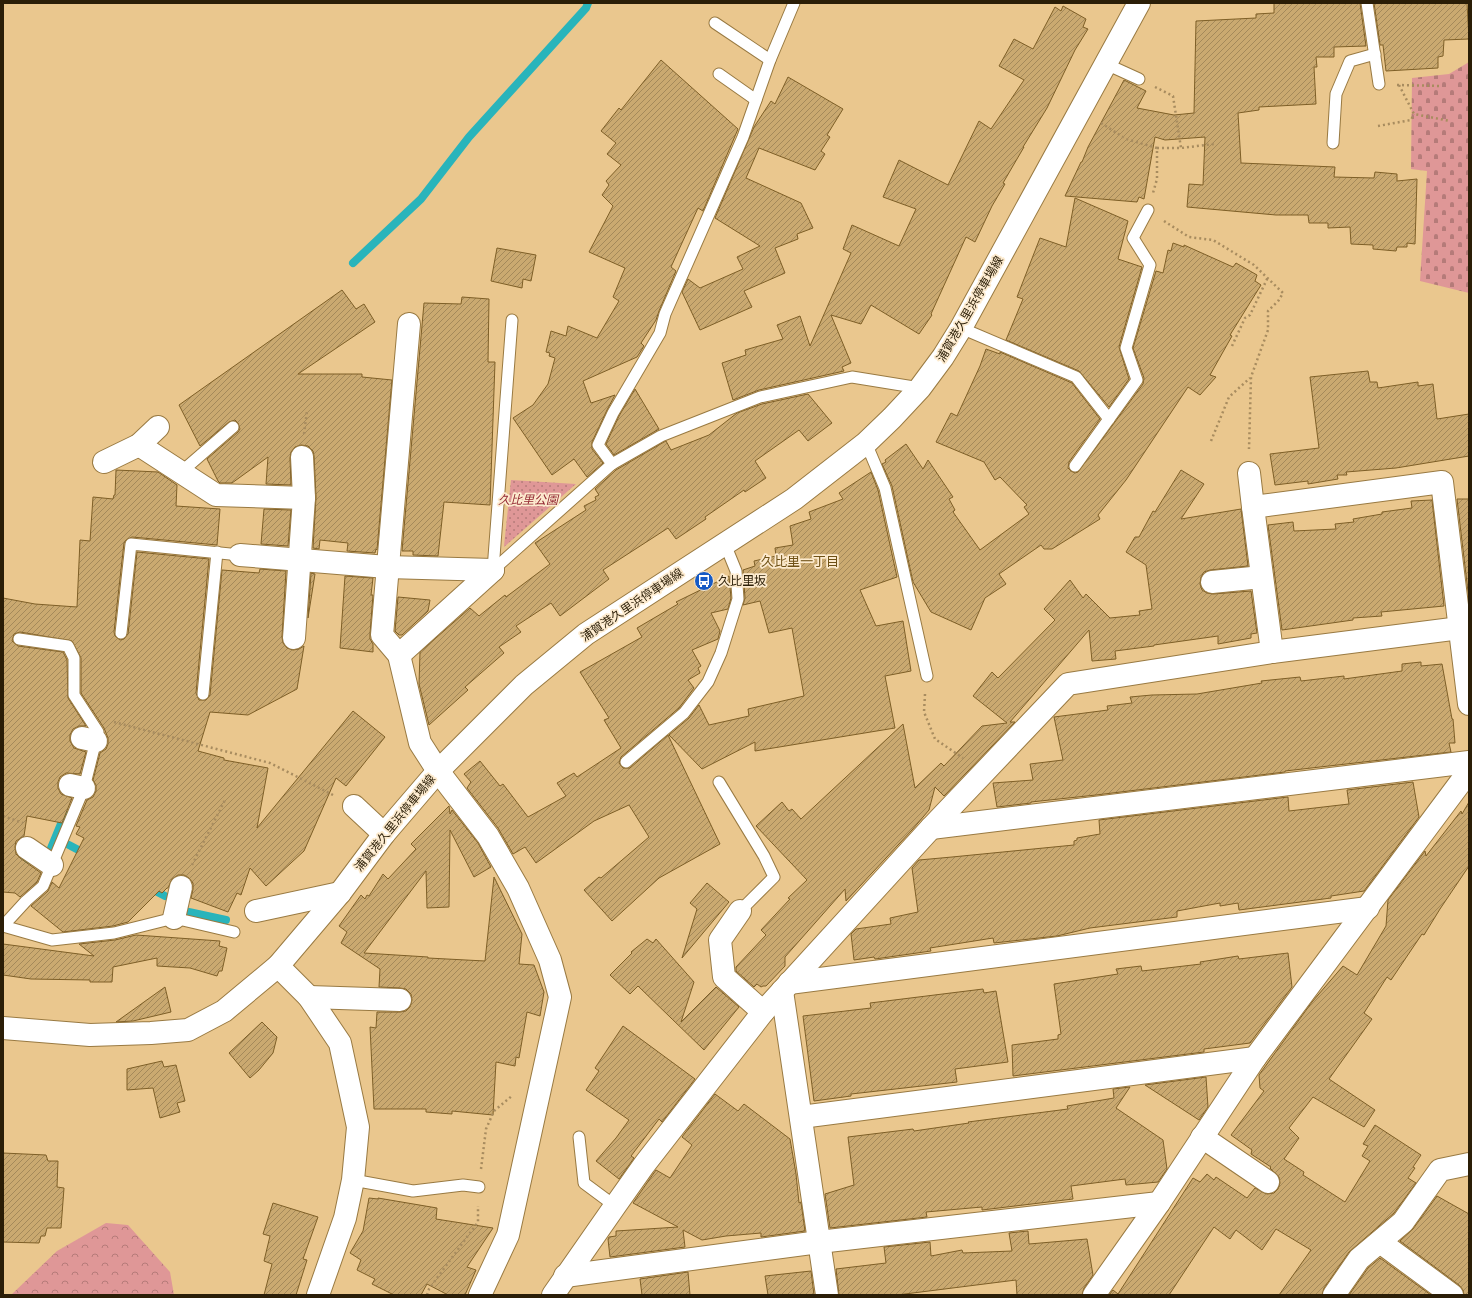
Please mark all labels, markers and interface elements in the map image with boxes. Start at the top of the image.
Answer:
street label: 浦賀港久里浜停車場線 [934,254,1006,364]
park label: 久比里公園 [498,493,560,507]
district label: 久比里一丁目 [761,554,839,569]
street label: 浦賀港久里浜停車場線 [578,566,686,644]
bus stop icon: 久比里坂 [693,570,715,592]
place label: 久比里坂 [718,574,766,588]
street label: 浦賀港久里浜停車場線 [352,772,438,874]

